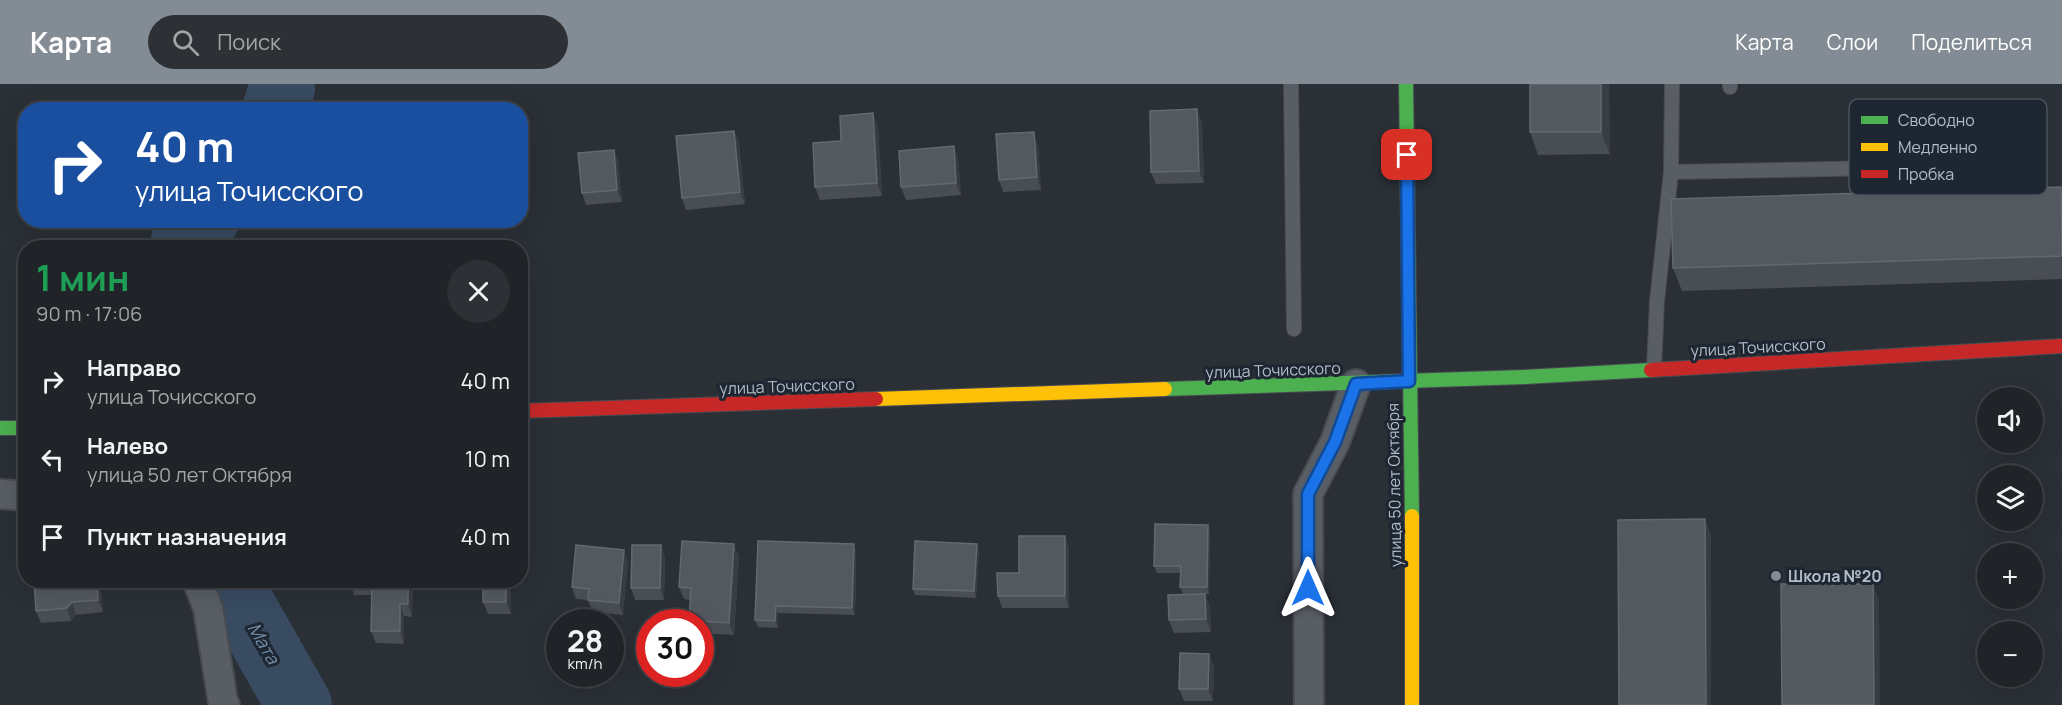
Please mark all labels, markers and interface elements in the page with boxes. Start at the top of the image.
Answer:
search box [148,15,568,69]
text: Карта [30,23,112,61]
icon: search [169,26,202,59]
text: Поиск [217,27,281,57]
text: Карта [1735,28,1794,56]
text: Слои [1827,28,1878,56]
text: Поделиться [1911,28,2032,56]
legend [1849,99,2047,195]
text: Свободно [1898,109,1975,131]
text: 40 m [135,117,234,175]
icon: right [36,126,114,204]
pin [1381,129,1432,180]
text: Медленно [1898,136,1977,158]
icon: arrive [1390,138,1423,171]
text: Пробка [1898,163,1954,185]
text: улица Точисского [135,172,363,209]
text: 1 мин [36,253,129,302]
button: close [447,260,510,323]
text: 90 m · 17:06 [36,300,143,327]
street label: улица Точисского [1690,332,1826,362]
text: Направо [87,353,181,383]
street label: улица Точисского [1205,357,1341,383]
icon: right [36,365,69,398]
text: 40 m [461,366,510,396]
street label: улица Точисского [719,373,855,399]
text: улица Точисского [87,383,256,410]
map controls [1977,387,2043,687]
button: sound [1977,387,2043,453]
street label: улица 50 лет Октября [1382,403,1406,567]
text: Налево [87,431,168,461]
icon: left [36,443,69,476]
text: 10 m [465,444,510,474]
text: улица 50 лет Октября [87,461,292,488]
button: layers [1977,465,2043,531]
icon: arrive [36,521,69,554]
text: Пункт назначения [87,522,287,552]
text: 40 m [461,522,510,552]
button: + [1977,543,2043,609]
position arrow [1276,556,1340,620]
place label: Школа №20 [1788,565,1882,587]
marker: Школа №20 [1769,569,1783,583]
speed limit sign: 30 [636,609,714,687]
water label: Мата [243,618,286,669]
text: 28 [567,620,603,661]
button: − [1977,621,2043,687]
text: km/h [568,653,602,674]

